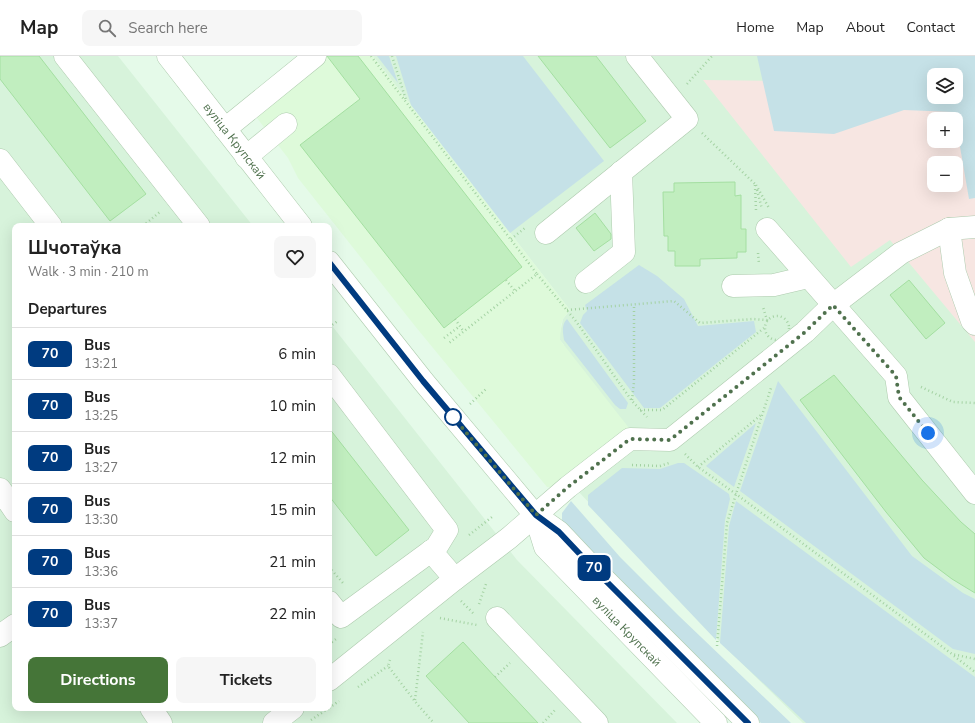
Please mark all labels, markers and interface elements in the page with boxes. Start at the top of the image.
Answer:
search box [82,10,362,46]
text: Map [20,15,58,41]
icon: search [96,17,118,39]
text: Search here [128,18,208,38]
text: Home [736,18,774,37]
text: Map [796,18,824,37]
text: About [846,18,885,37]
text: Contact [907,18,955,37]
map controls [927,68,963,192]
button: layers [927,68,963,104]
street label: вуліца Крупскай [200,100,269,182]
button: + [927,112,963,148]
button: − [927,156,963,192]
text: Шчотаўка [28,235,122,261]
button: heart [274,236,316,278]
text: Walk · 3 min · 210 m [28,263,149,281]
text: Departures [28,299,107,319]
text: Bus [84,335,110,355]
text: 70 [42,344,58,363]
text: 6 min [278,344,316,364]
text: 13:21 [84,355,118,373]
text: Bus [84,387,110,407]
text: 70 [42,396,58,415]
text: 10 min [269,396,316,416]
text: 13:25 [84,407,118,425]
unlabelled marker [444,408,462,426]
your location [918,423,938,443]
text: Bus [84,439,110,459]
text: 70 [42,448,58,467]
text: 12 min [269,448,316,468]
text: 13:27 [84,459,118,477]
text: Bus [84,491,110,511]
text: 70 [42,500,58,519]
text: 15 min [269,500,316,520]
text: 13:30 [84,511,118,529]
text: Bus [84,543,110,563]
text: 70 [42,552,58,571]
text: 21 min [269,552,316,572]
line badge: 70 [576,555,612,581]
text: 70 [586,558,602,577]
text: 13:36 [84,563,118,581]
street label: вуліца Крупскай [589,592,665,670]
text: Bus [84,595,110,615]
text: 70 [42,604,58,623]
text: 22 min [269,604,316,624]
text: 13:37 [84,615,118,633]
button: Directions [28,657,168,703]
button: Tickets [176,657,316,703]

